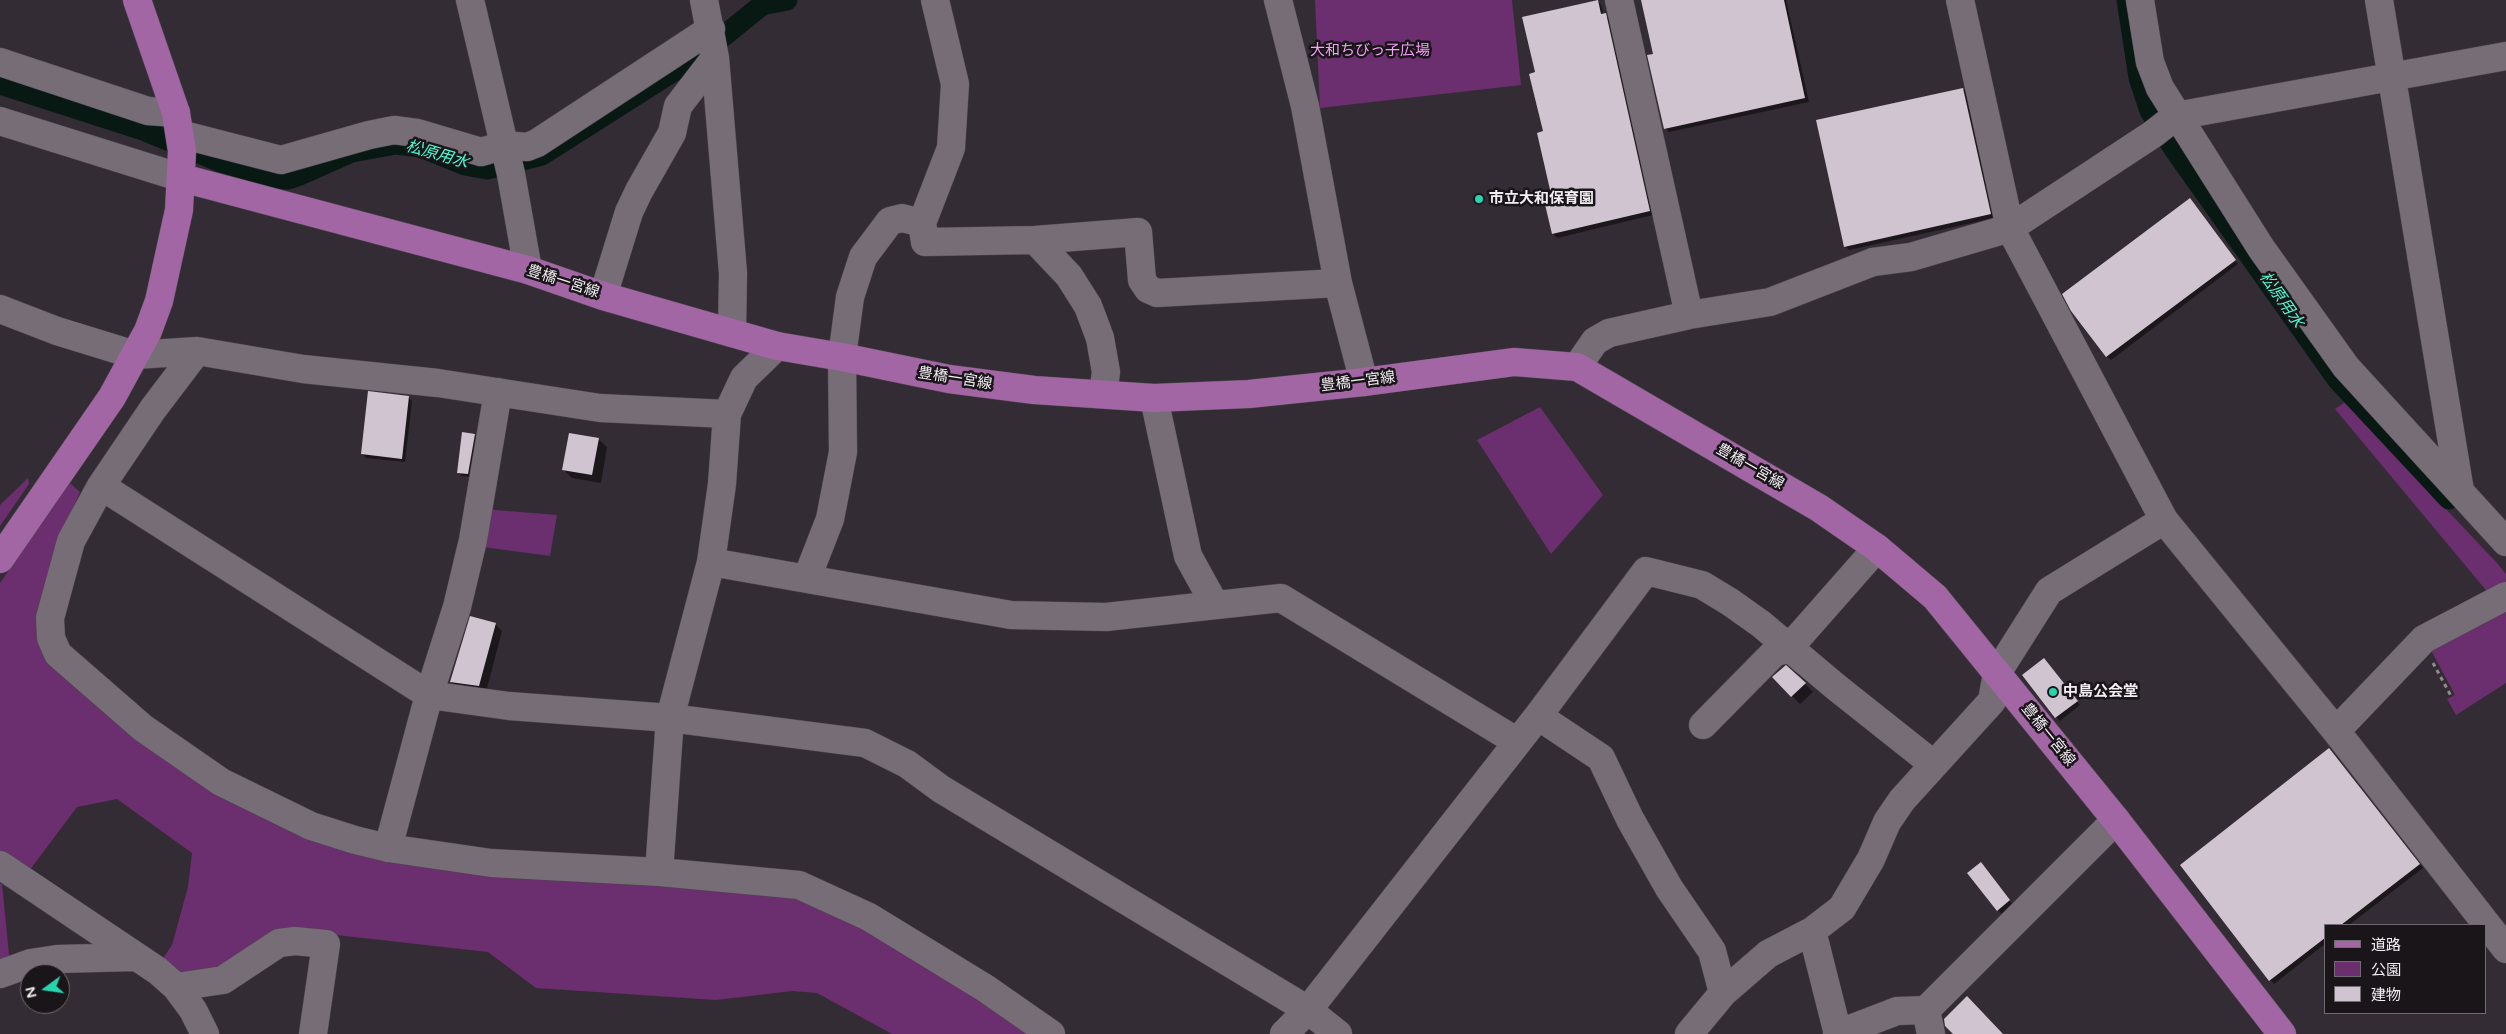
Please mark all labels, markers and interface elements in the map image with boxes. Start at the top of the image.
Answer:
park label: 大和ちびっ子広場 [1310,42,1430,60]
water label: 松原用水 [404,137,470,173]
place label: 市立大和保育園 [1489,190,1594,208]
marker: 市立大和保育園 [1473,193,1485,205]
street label: 豊橋一宮線 [525,262,601,302]
water label: 松原用水 [2255,268,2307,332]
street label: 豊橋一宮線 [917,364,993,394]
street label: 豊橋一宮線 [1320,368,1396,396]
street label: 豊橋一宮線 [1713,440,1787,494]
place label: 中島公会堂 [2063,683,2138,701]
marker: 中島公会堂 [2047,686,2059,698]
street label: 豊橋一宮線 [2017,700,2079,770]
legend [2324,924,2486,1014]
text: 道路 [2371,936,2401,954]
text: 公園 [2371,961,2401,979]
north arrow [20,964,70,1014]
text: N [21,985,41,1000]
text: 建物 [2371,986,2401,1004]

